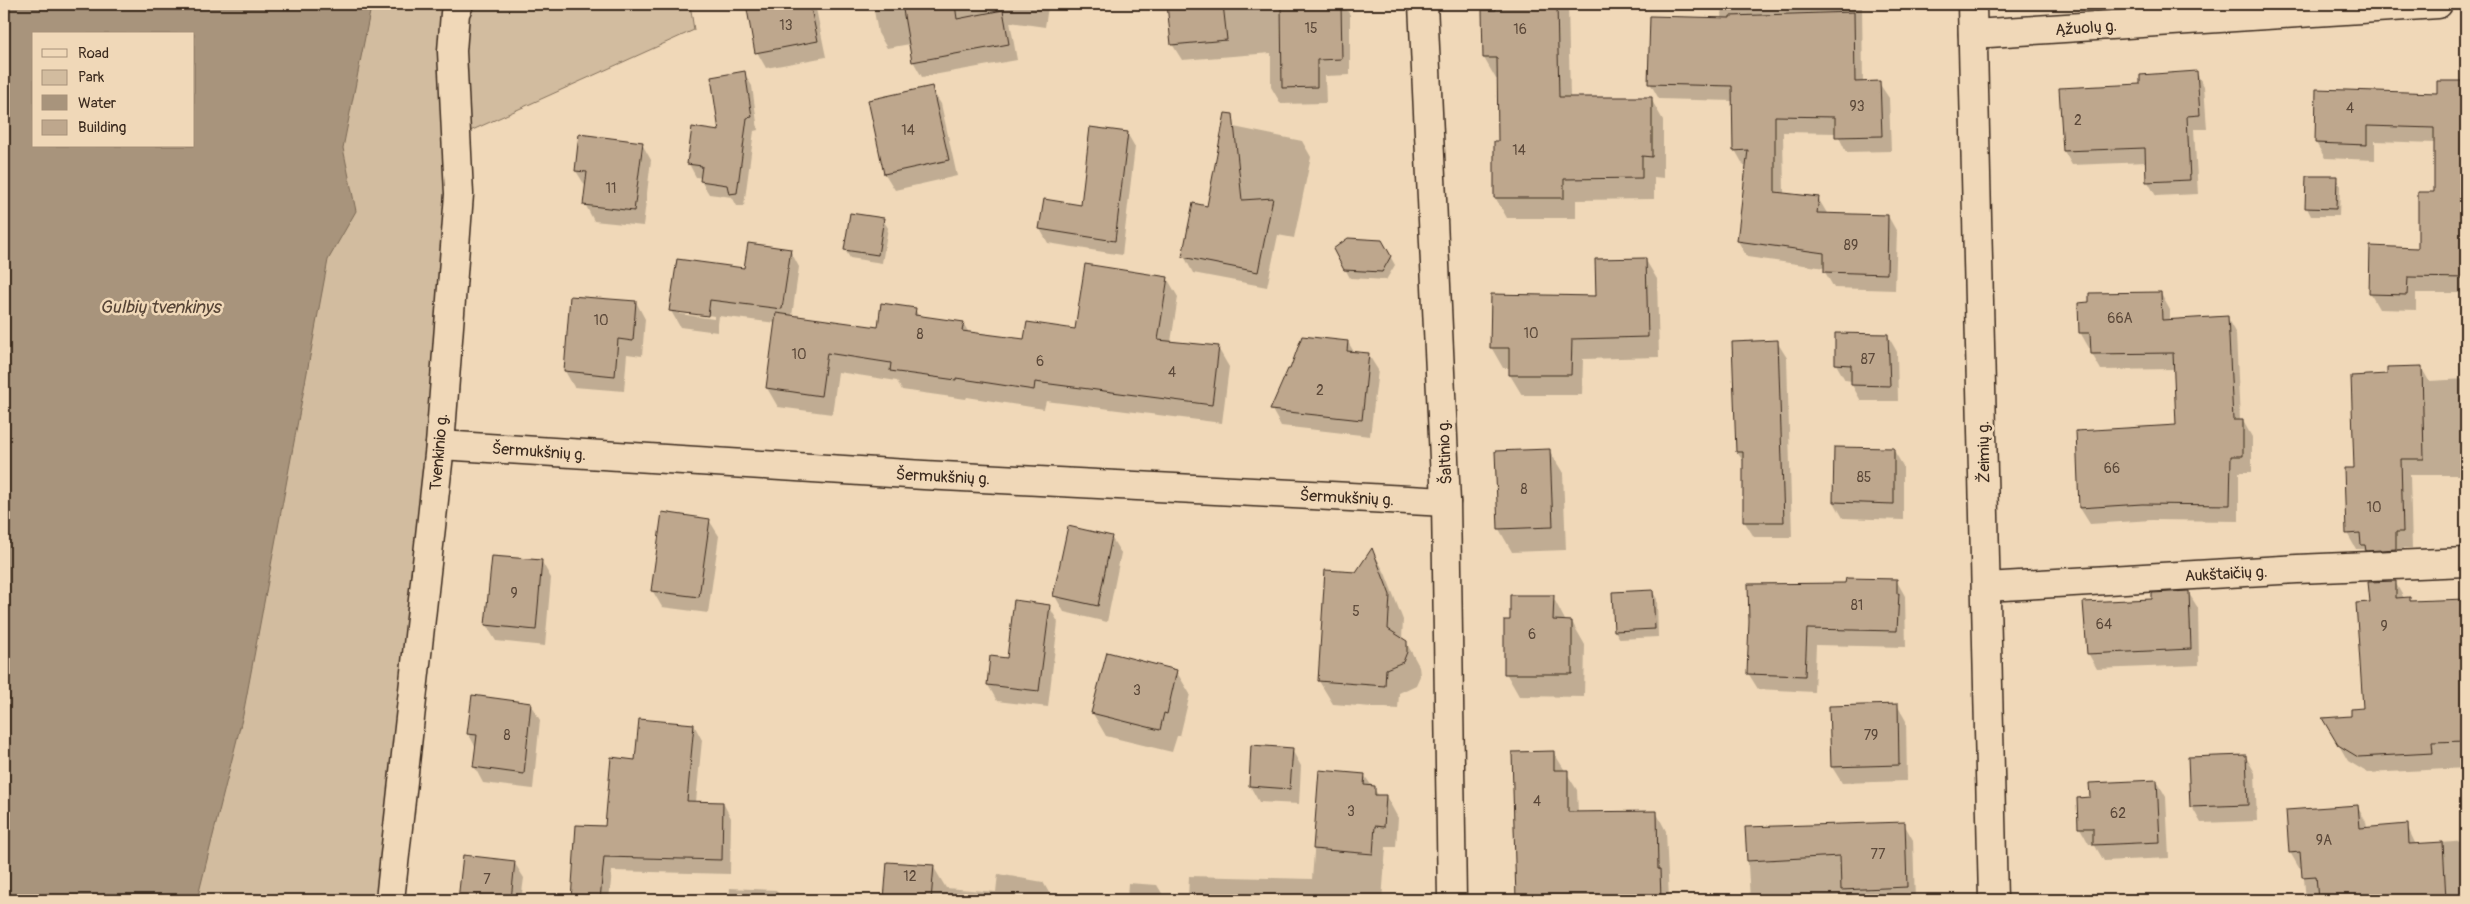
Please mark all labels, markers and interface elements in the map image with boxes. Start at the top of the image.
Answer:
street label: Ąžuolų g. [2055,16,2118,40]
house number: 13 [779,17,793,34]
house number: 15 [1304,20,1318,37]
house number: 16 [1513,21,1527,38]
legend [32,32,195,148]
text: Road [78,44,109,63]
text: Park [78,68,105,87]
text: Water [78,94,117,113]
house number: 93 [1849,98,1865,115]
house number: 4 [2346,100,2354,117]
house number: 2 [2074,112,2082,129]
text: Building [78,118,126,137]
house number: 14 [901,122,915,139]
house number: 14 [1512,142,1526,159]
house number: 11 [606,180,616,197]
house number: 89 [1844,237,1858,254]
water label: Gulbių tvenkinys [100,296,222,319]
house number: 66A [2107,310,2133,327]
house number: 10 [593,312,609,329]
house number: 10 [1523,325,1539,342]
house number: 8 [916,326,924,343]
house number: 10 [791,346,807,363]
house number: 87 [1861,351,1876,368]
house number: 6 [1036,353,1044,370]
house number: 4 [1168,364,1176,381]
house number: 2 [1316,382,1324,399]
street label: Tvenkinio g. [426,413,452,491]
street label: Šaltinio g. [1432,419,1457,485]
street label: Žeimių g. [1973,421,1995,483]
street label: Šermukšnių g. [491,438,587,465]
house number: 66 [2104,460,2120,477]
street label: Šermukšnių g. [895,464,991,489]
house number: 85 [1857,469,1871,486]
house number: 8 [1520,481,1528,498]
street label: Šermukšnių g. [1299,485,1395,510]
house number: 10 [2366,499,2382,516]
street label: Aukštaičių g. [2184,562,2268,586]
house number: 9 [510,585,518,602]
house number: 81 [1851,597,1863,614]
house number: 5 [1352,603,1360,620]
house number: 64 [2096,616,2112,633]
house number: 9 [2380,618,2388,635]
house number: 6 [1528,626,1536,643]
house number: 3 [1133,682,1141,699]
house number: 8 [503,727,511,744]
house number: 79 [1864,727,1878,744]
house number: 4 [1533,793,1541,810]
house number: 3 [1347,803,1355,820]
house number: 62 [2110,805,2126,822]
house number: 9A [2316,832,2332,849]
house number: 77 [1871,846,1886,863]
house number: 12 [903,868,917,885]
house number: 7 [483,871,491,888]

